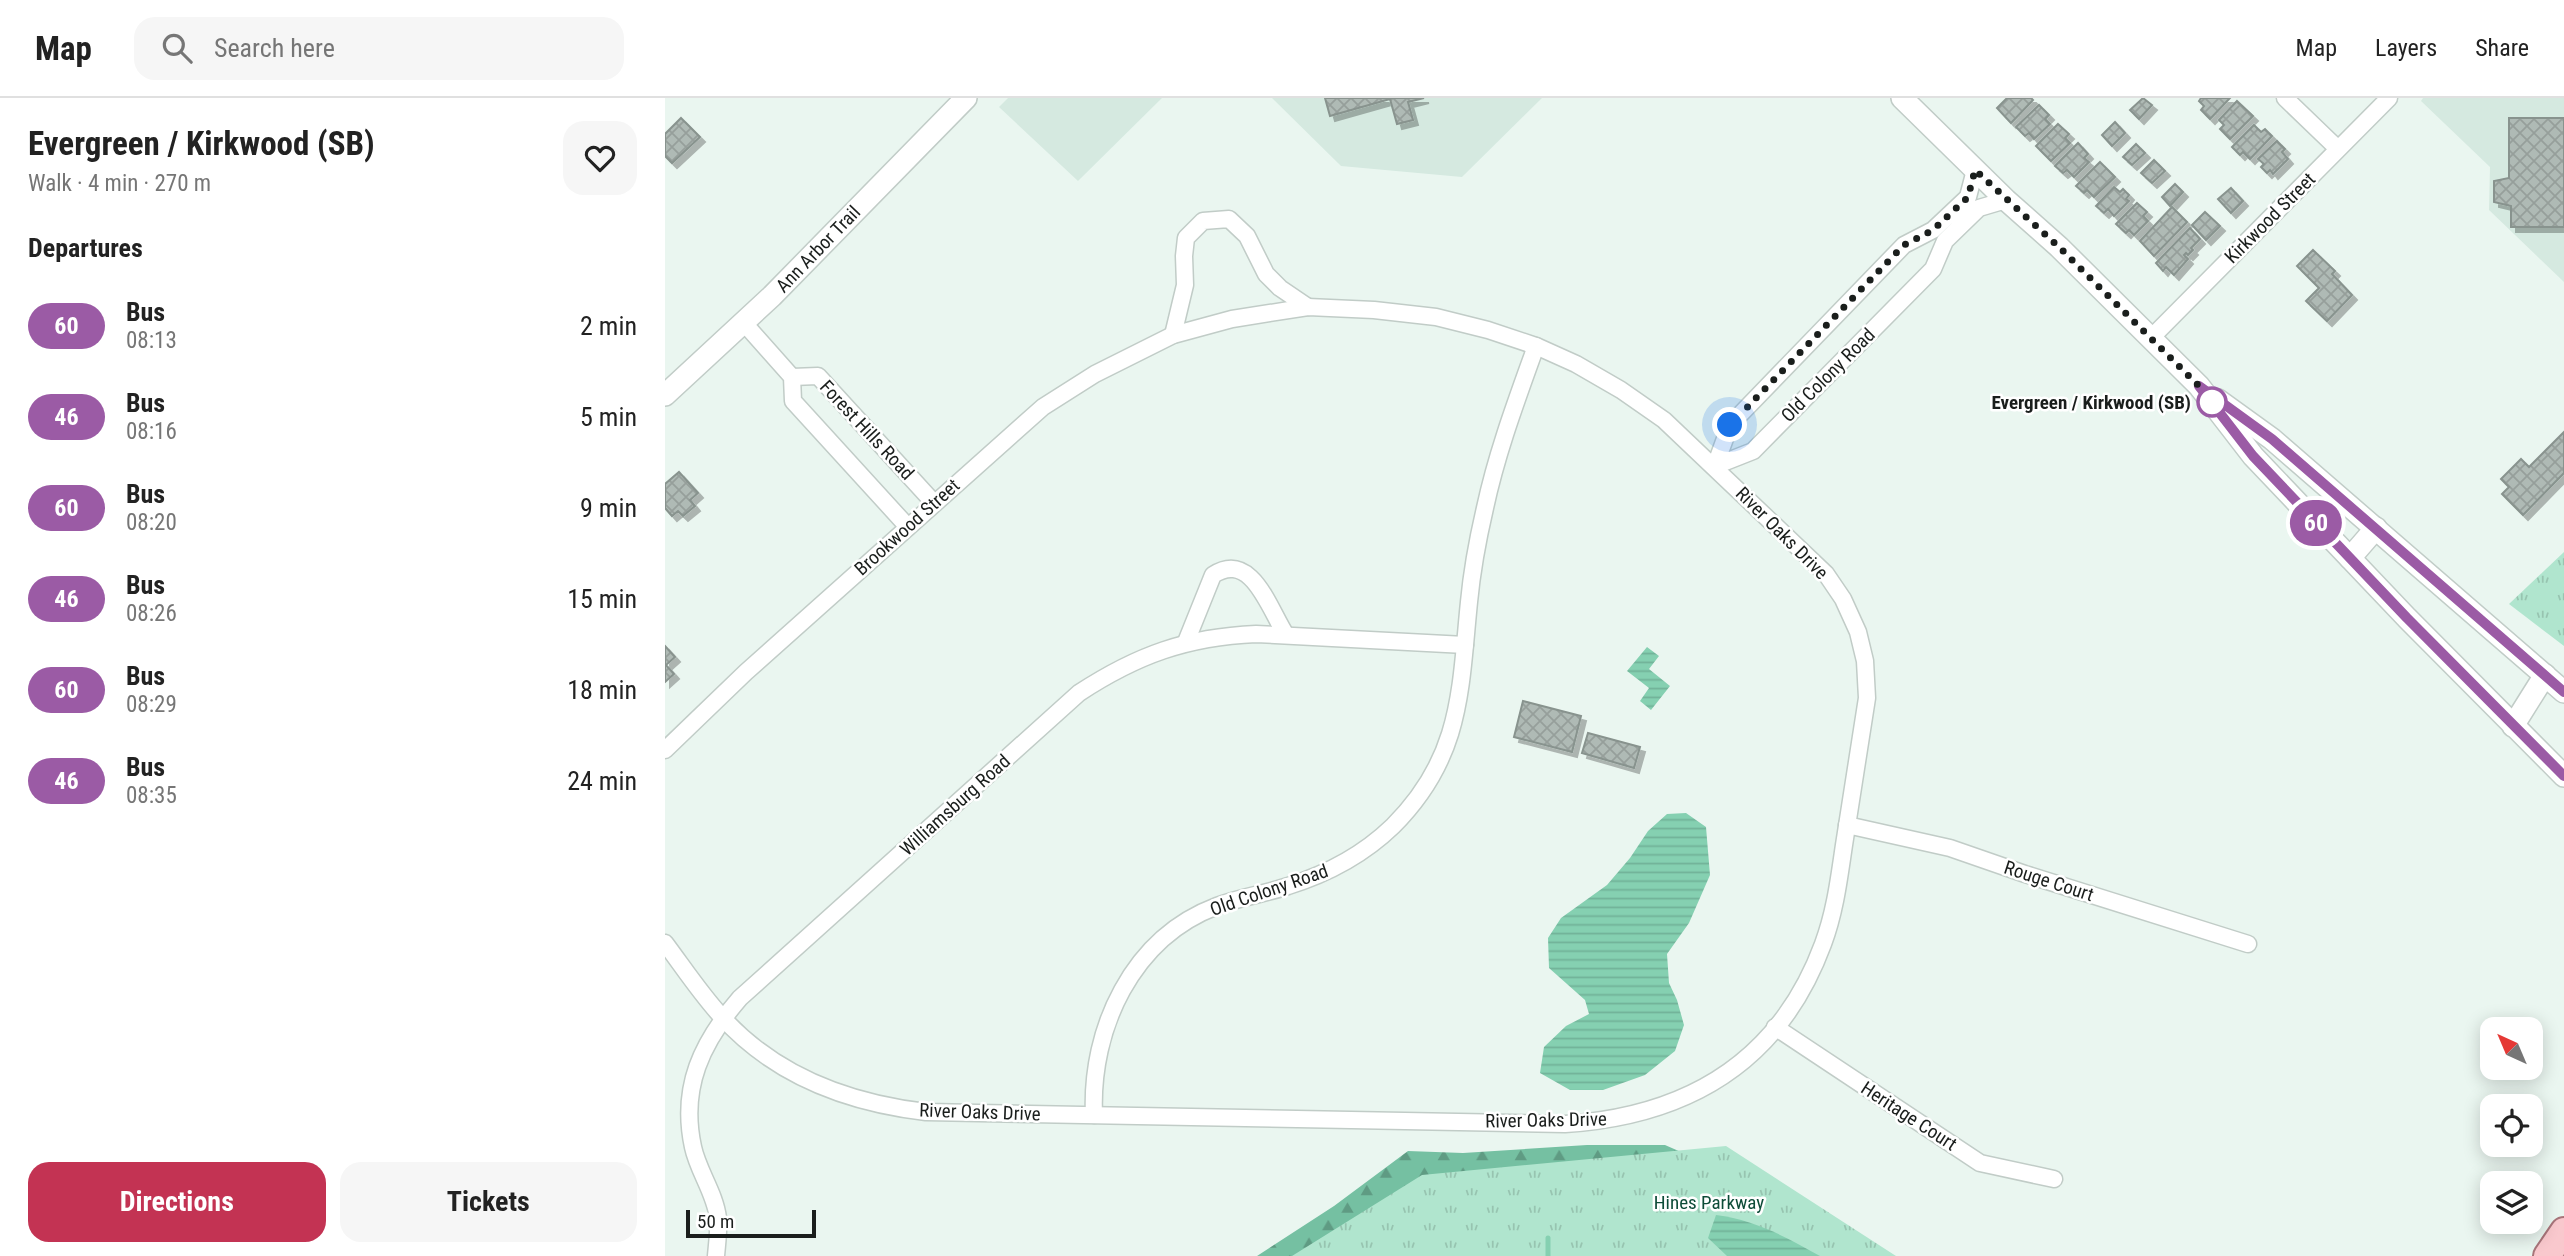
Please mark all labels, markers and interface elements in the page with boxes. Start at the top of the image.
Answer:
search box [134,17,624,80]
text: Map [35,29,92,68]
icon: search [158,29,196,67]
text: Search here [214,33,335,63]
text: Map [2296,34,2337,62]
text: Layers [2375,34,2437,62]
text: Share [2475,34,2529,62]
button: heart [563,121,637,195]
text: Evergreen / Kirkwood (SB) [28,124,375,163]
street label: Kirkwood Street [2220,168,2320,268]
text: Walk · 4 min · 270 m [28,170,211,197]
street label: Ann Arbor Trail [771,201,865,297]
text: Departures [28,233,143,263]
text: Bus [126,297,165,327]
text: 2 min [580,311,637,341]
text: 60 [54,312,79,340]
street label: Old Colony Road [1776,323,1880,427]
text: 08:13 [126,327,177,354]
street label: Forest Hills Road [815,375,919,485]
marker: Evergreen / Kirkwood (SB) [2197,387,2227,417]
text: Bus [126,388,165,418]
place label: Evergreen / Kirkwood (SB) [1991,391,2191,414]
text: 5 min [580,402,637,432]
text: 46 [54,403,79,431]
your location [1712,407,1747,442]
text: 08:16 [126,418,177,445]
street label: Brookwood Street [850,474,964,580]
text: Bus [126,479,165,509]
street label: River Oaks Drive [1731,482,1833,584]
text: 9 min [580,493,637,523]
text: 60 [54,494,79,522]
line badge: 60 [2285,500,2347,546]
text: 08:20 [126,509,177,536]
text: 60 [2304,509,2328,537]
text: Bus [126,570,165,600]
text: 15 min [567,584,637,614]
text: 46 [54,585,79,613]
text: 08:26 [126,600,177,627]
text: Bus [126,661,165,691]
text: 18 min [567,675,637,705]
text: 60 [54,676,79,704]
text: 08:29 [126,691,177,718]
street label: Williamsburg Road [895,750,1015,860]
text: Bus [126,752,165,782]
text: 24 min [567,766,637,796]
text: 46 [54,767,79,795]
text: 08:35 [126,782,177,809]
street label: Rouge Court [2001,856,2097,906]
street label: Old Colony Road [1207,859,1331,921]
north arrow [2480,1017,2543,1080]
map controls [2480,1017,2543,1234]
street label: Heritage Court [1857,1077,1961,1155]
button: locate [2480,1094,2543,1157]
street label: River Oaks Drive [919,1098,1041,1126]
street label: River Oaks Drive [1485,1107,1607,1133]
button: Directions [28,1162,326,1242]
button: Tickets [340,1162,637,1242]
button: layers [2480,1171,2543,1234]
park label: Hines Parkway [1654,1191,1764,1214]
scale bar [686,1207,815,1239]
text: 50 m [697,1210,734,1233]

